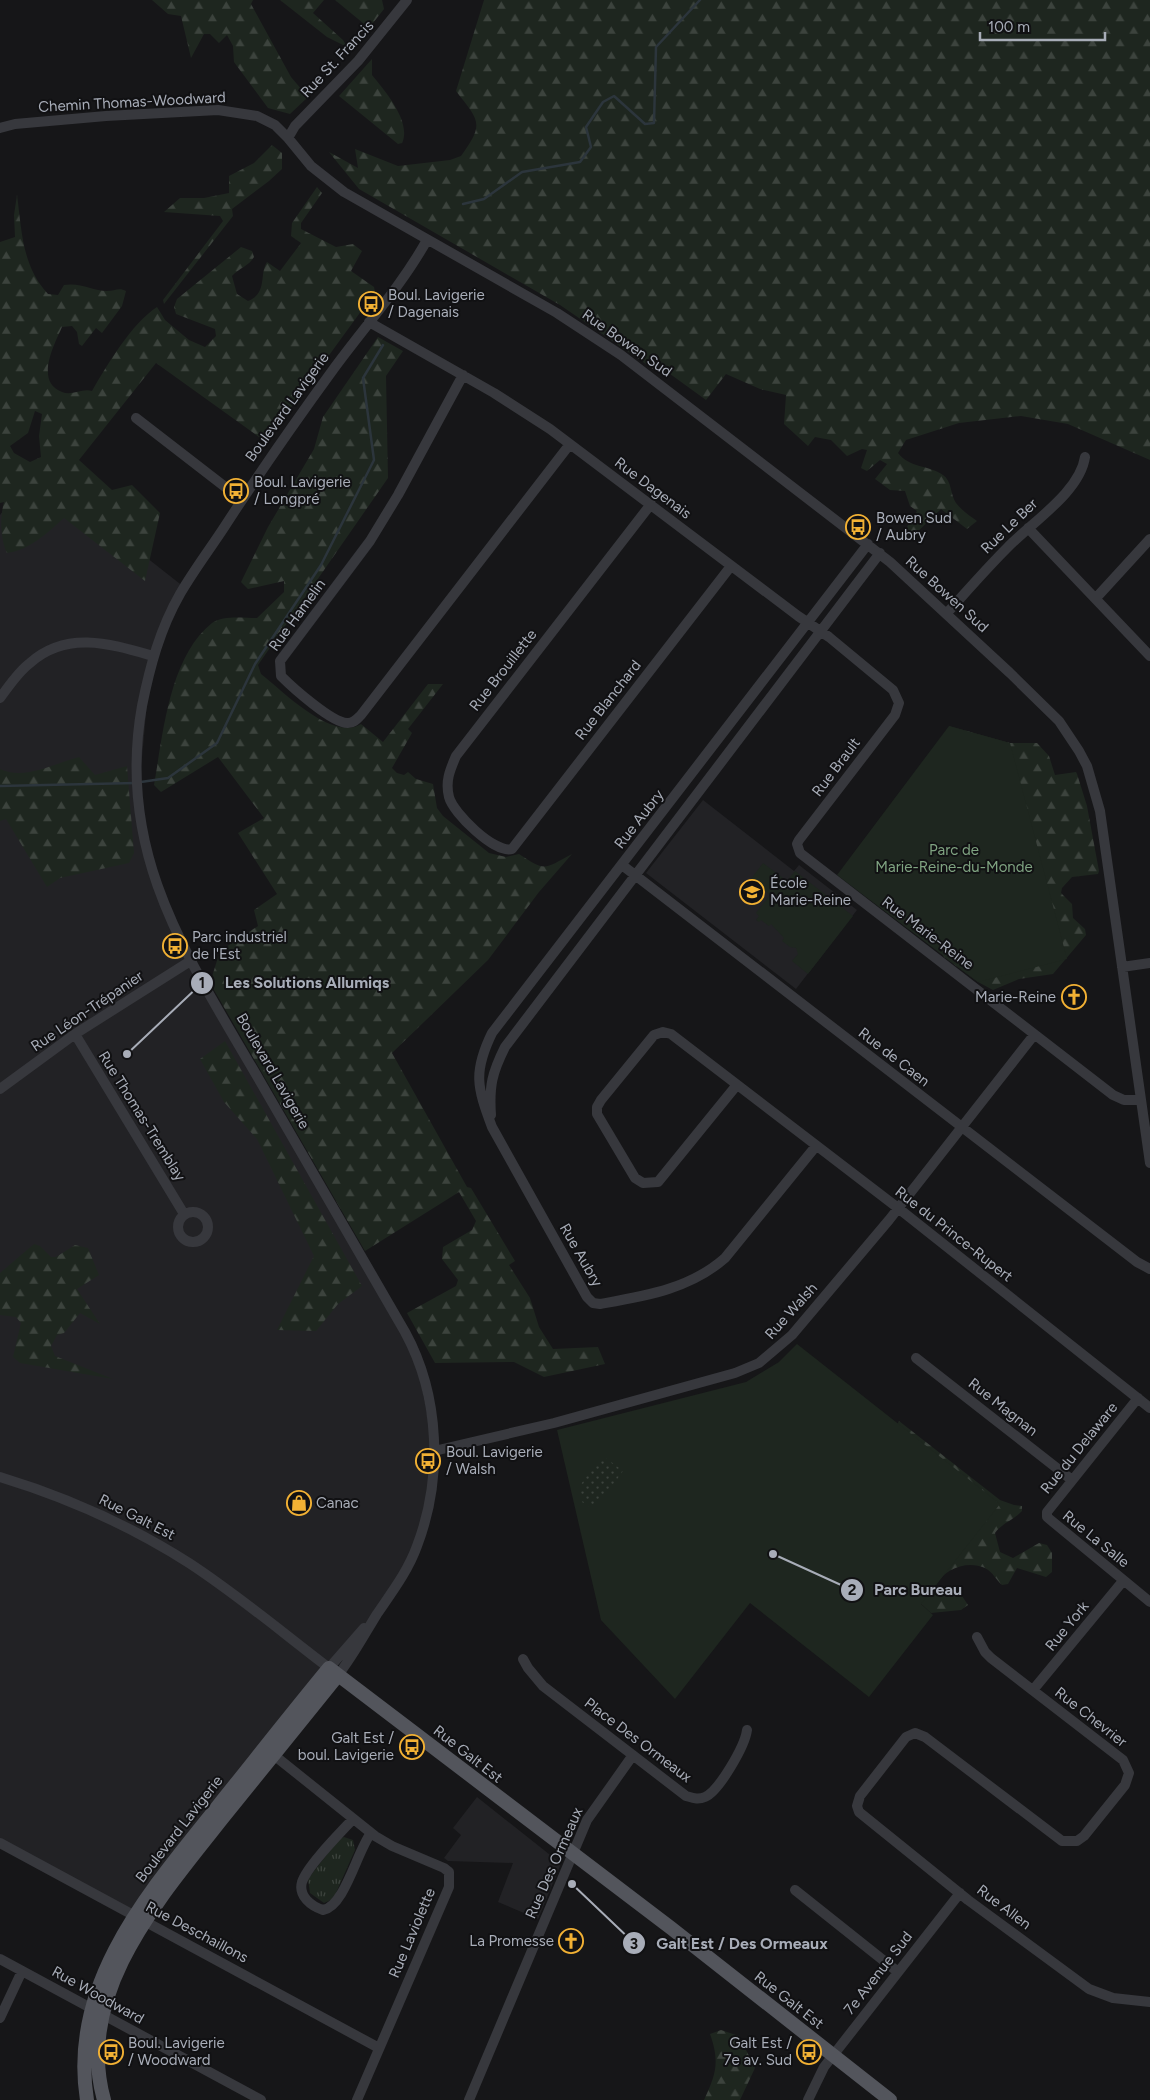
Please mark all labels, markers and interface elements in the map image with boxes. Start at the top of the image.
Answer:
scale bar [980,10,1105,42]
street label: Rue St. Francis [297,17,377,101]
text: 100 m [988,18,1030,36]
street label: Chemin Thomas-Woodward [38,88,226,116]
place label: Boul. Lavigerie / Dagenais [388,286,485,321]
bus stop icon: Boul. Lavigerie / Dagenais [358,291,384,317]
street label: Rue Bowen Sud [579,305,675,381]
street label: Boulevard Lavigerie [241,349,333,465]
street label: Rue Dagenais [611,453,695,523]
place label: Boul. Lavigerie / Longpré [254,473,351,508]
bus stop icon: Boul. Lavigerie / Longpré [223,478,249,504]
street label: Rue Le Ber [977,495,1041,557]
place label: Bowen Sud / Aubry [876,509,952,544]
bus stop icon: Bowen Sud / Aubry [845,514,871,540]
street label: Rue Bowen Sud [902,552,992,636]
street label: Rue Hamelin [265,575,329,655]
street label: Rue Brouillette [466,626,540,714]
street label: Rue Blanchard [571,657,645,743]
street label: Rue Brault [808,734,864,800]
street label: Rue Aubry [610,786,668,852]
park label: Parc de Marie-Reine-du-Monde [875,841,1033,876]
place label: École Marie-Reine [770,874,851,909]
school or university icon: École Marie-Reine [739,879,765,905]
street label: Rue Marie-Reine [878,893,978,973]
place label: Parc industriel de l'Est [192,928,287,963]
bus stop icon: Parc industriel de l'Est [162,933,188,959]
street label: Rue Léon-Trépanier [27,967,147,1055]
callout: Les Solutions Allumiqs [190,967,399,998]
text: Les Solutions Allumiqs [225,973,390,992]
text: 1 [199,974,205,992]
church icon: Marie-Reine [1061,984,1087,1010]
place label: Marie-Reine [975,988,1056,1006]
street label: Boulevard Lavigerie [233,1010,313,1132]
street label: Rue de Caen [855,1024,933,1090]
street label: Rue Thomas-Tremblay [95,1048,189,1184]
street label: Rue du Prince-Rupert [892,1183,1017,1286]
street label: Rue Aubry [556,1220,606,1290]
street label: Rue Walsh [761,1279,821,1343]
street label: Rue Magnan [965,1374,1041,1440]
street label: Rue du Delaware [1037,1399,1121,1497]
place label: Boul. Lavigerie / Walsh [446,1443,543,1478]
bus stop icon: Boul. Lavigerie / Walsh [415,1448,441,1474]
street label: Rue Galt Est [96,1490,178,1544]
shop icon: Canac [286,1490,312,1516]
place label: Canac [316,1494,359,1512]
street label: Rue La Salle [1059,1507,1133,1571]
callout: Parc Bureau [839,1574,972,1605]
text: Parc Bureau [874,1580,962,1599]
text: 2 [848,1581,857,1599]
street label: Rue York [1041,1597,1093,1655]
street label: Rue Chevrier [1051,1683,1131,1751]
street label: Place Des Ormeaux [581,1694,695,1786]
street label: Rue Galt Est [430,1721,506,1787]
place label: Galt Est / boul. Lavigerie [298,1729,394,1764]
bus stop icon: Galt Est / boul. Lavigerie [399,1734,425,1760]
street label: Boulevard Lavigerie [132,1772,226,1886]
street label: Rue Des Ormeaux [521,1805,587,1921]
street label: Rue Allen [973,1881,1035,1933]
street label: Rue Laviolette [385,1885,439,1981]
street label: Rue Deschaillons [143,1897,251,1967]
church icon: La Promesse [558,1928,584,1954]
callout: Galt Est / Des Ormeaux [622,1928,838,1959]
street label: 7e Avenue Sud [840,1928,916,2018]
place label: La Promesse [469,1932,554,1950]
text: Galt Est / Des Ormeaux [656,1934,828,1953]
text: 3 [630,1935,638,1953]
street label: Rue Woodward [49,1962,147,2028]
street label: Rue Galt Est [751,1967,827,2033]
place label: Boul. Lavigerie / Woodward [128,2034,225,2069]
place label: Galt Est / 7e av. Sud [724,2034,792,2069]
bus stop icon: Boul. Lavigerie / Woodward [98,2039,124,2065]
bus stop icon: Galt Est / 7e av. Sud [796,2039,822,2065]

